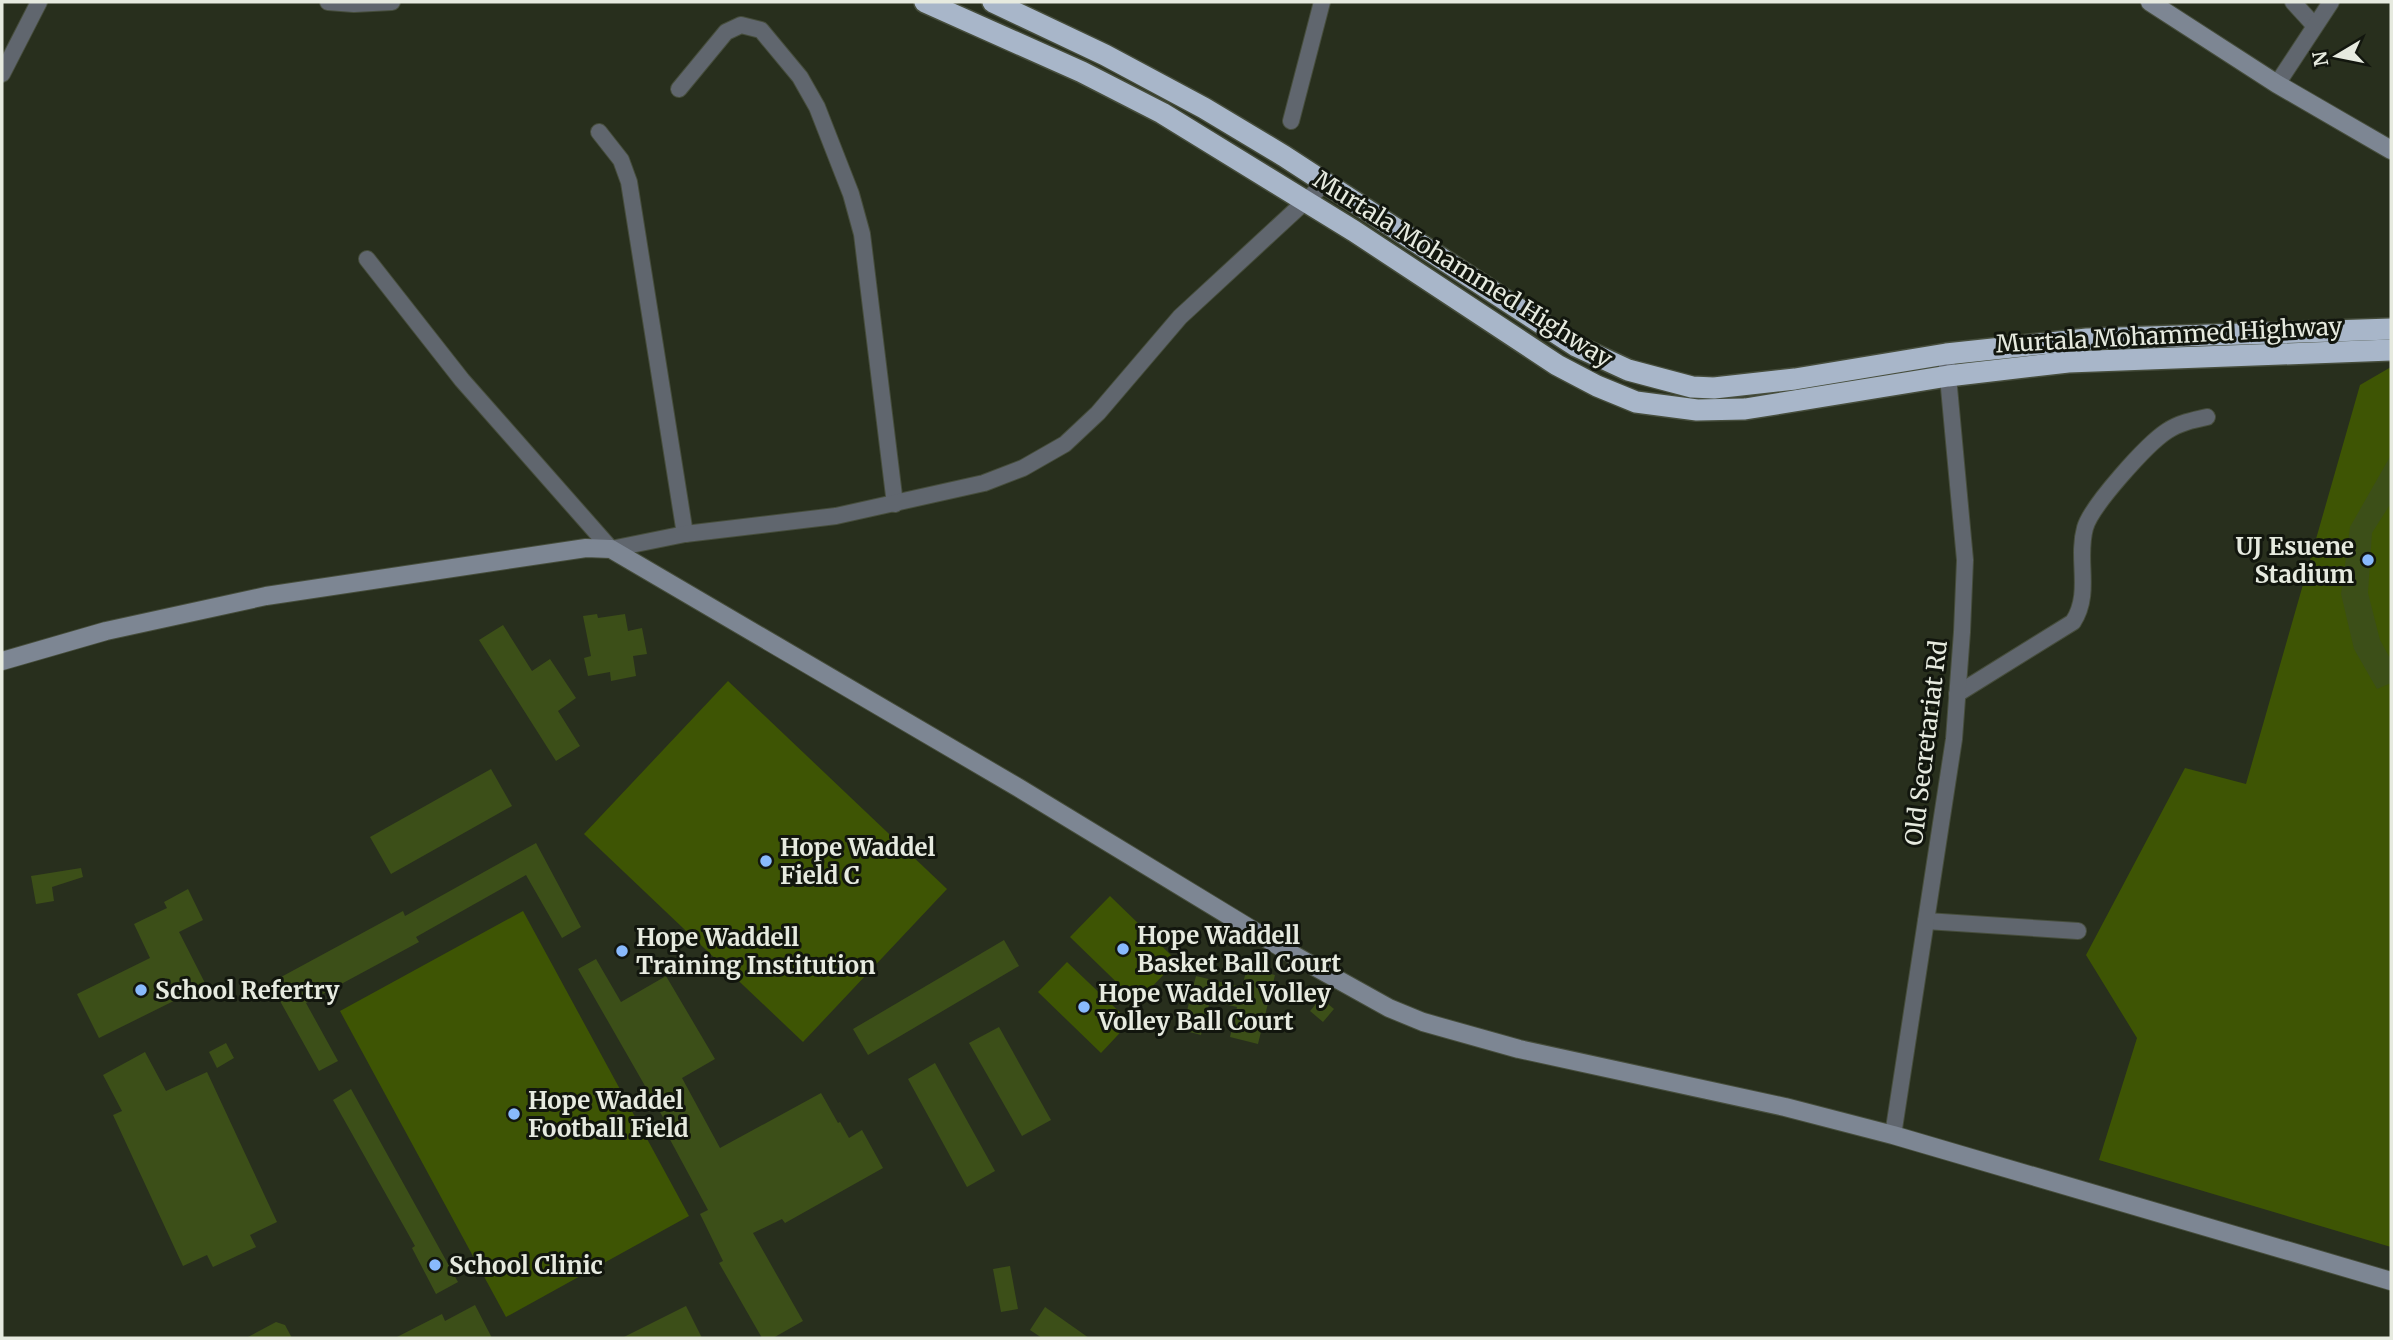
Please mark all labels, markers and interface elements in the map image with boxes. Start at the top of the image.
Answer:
north arrow [2302,21,2372,91]
text: N [2307,49,2333,68]
street label: Murtala Mohammed Highway [1308,164,1618,374]
street label: Murtala Mohammed Highway [1995,310,2343,360]
place label: UJ Esuene Stadium [2235,531,2354,590]
marker: UJ Esuene Stadium [2360,552,2376,568]
street label: Old Secretariat Rd [1898,639,1954,847]
place label: Hope Waddel Field C [780,832,935,891]
marker: Hope Waddel Field C [758,853,774,869]
place label: Hope Waddell Basket Ball Court [1137,920,1342,979]
place label: Hope Waddell Training Institution [636,922,875,981]
marker: Hope Waddell Basket Ball Court [1115,941,1131,957]
marker: Hope Waddell Training Institution [614,943,630,959]
place label: School Refertry [155,975,340,1006]
place label: Hope Waddel Volley Volley Ball Court [1097,978,1332,1037]
marker: School Refertry [133,982,149,998]
marker: Hope Waddel Volley Volley Ball Court [1076,999,1092,1015]
place label: Hope Waddel Football Field [528,1085,689,1144]
marker: Hope Waddel Football Field [506,1106,522,1122]
place label: School Clinic [449,1250,603,1281]
marker: School Clinic [427,1257,443,1273]

